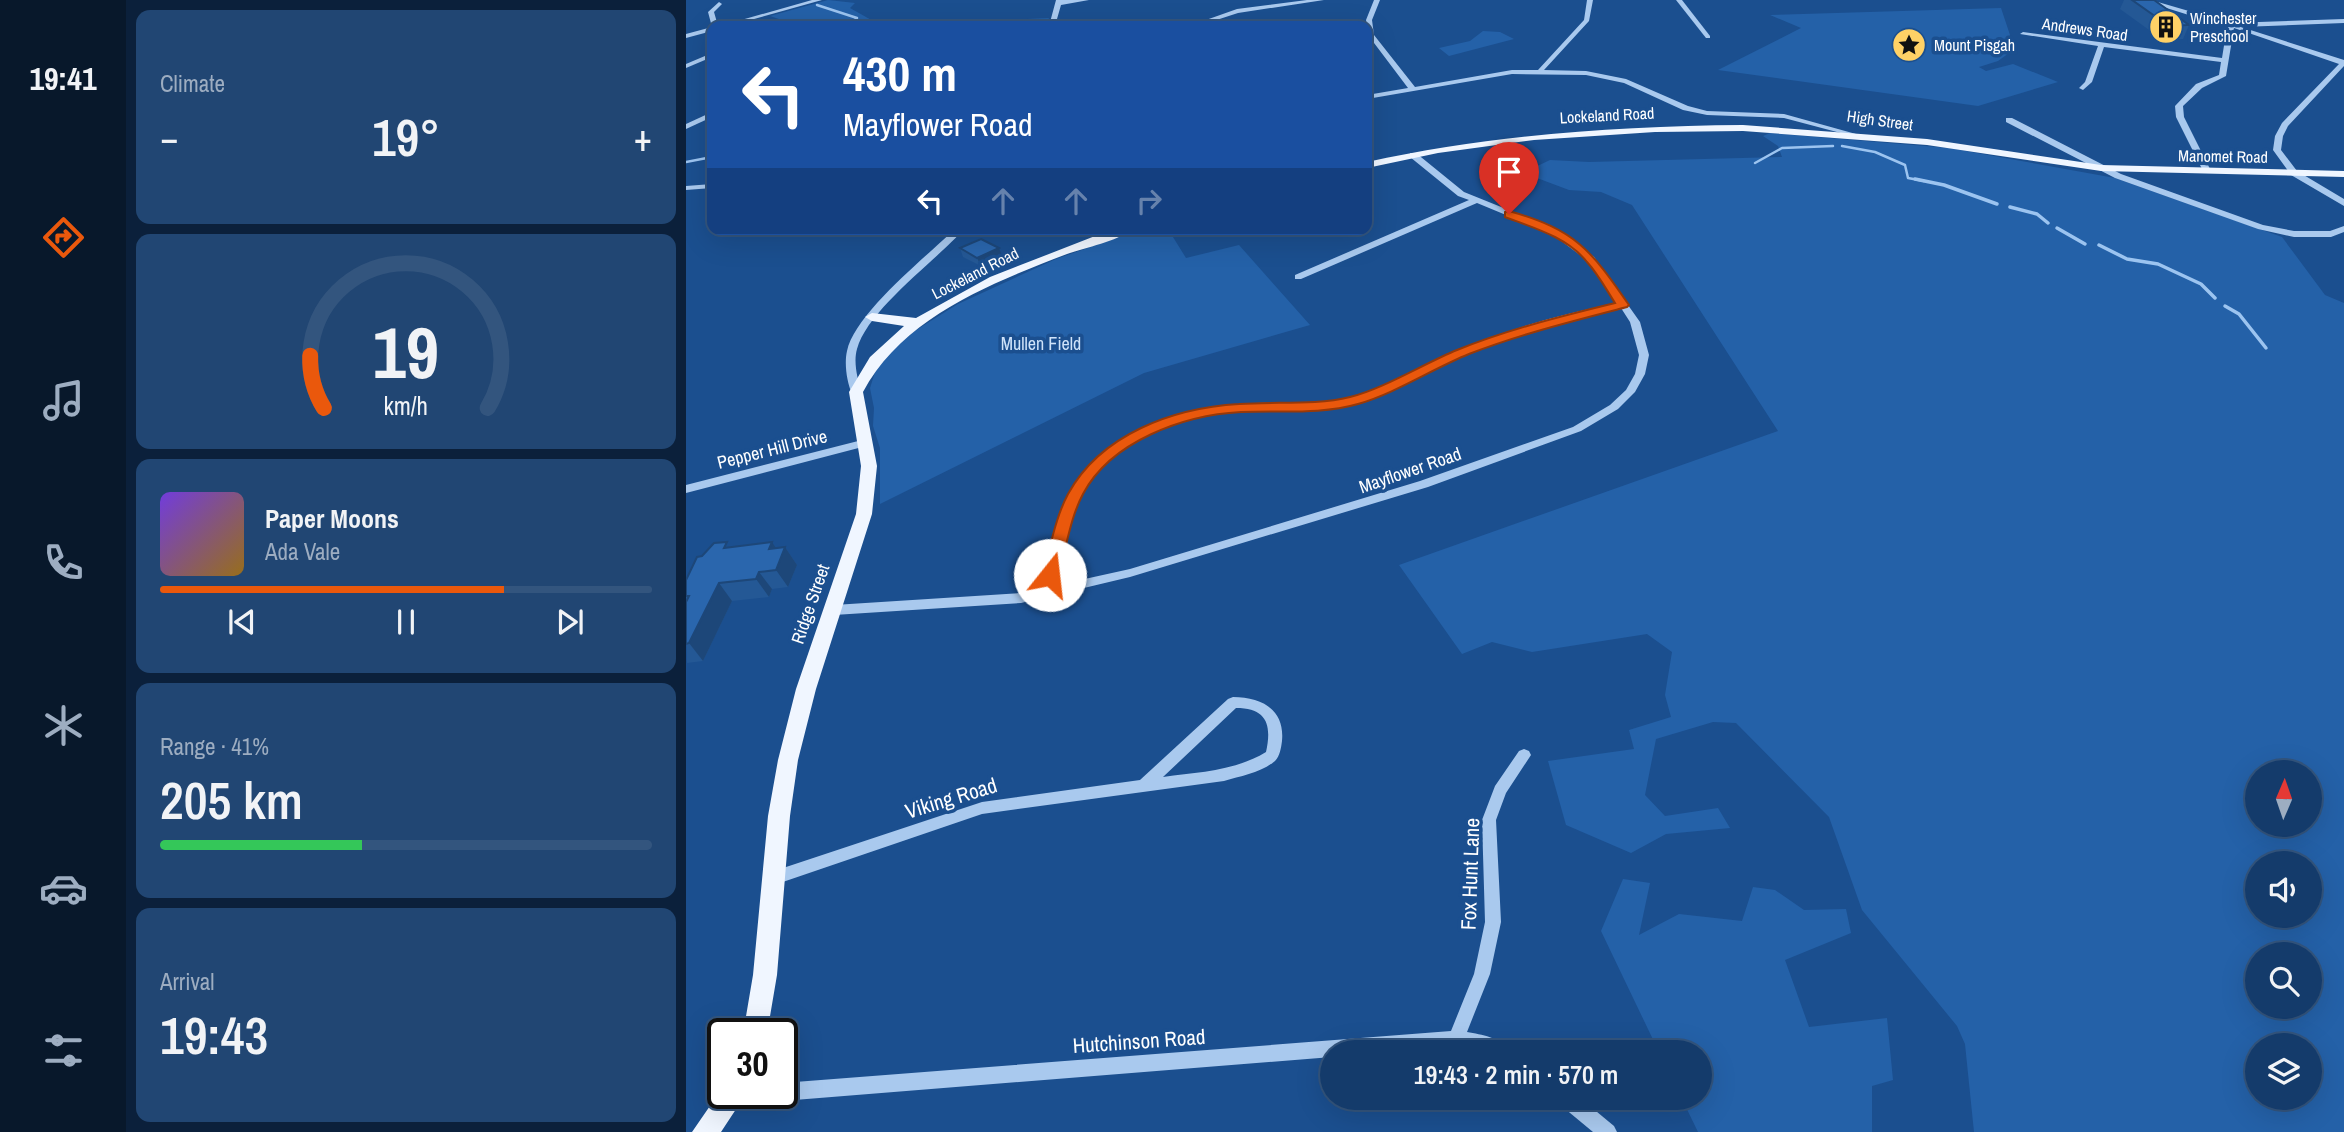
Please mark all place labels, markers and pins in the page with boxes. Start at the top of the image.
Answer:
place label: Winchester Preschool [2190,7,2257,47]
building icon: Winchester Preschool [2147,8,2185,46]
place icon: Mount Pisgah [1890,26,1928,64]
place label: Mount Pisgah [1934,34,2015,56]
pin [1479,142,1539,214]

